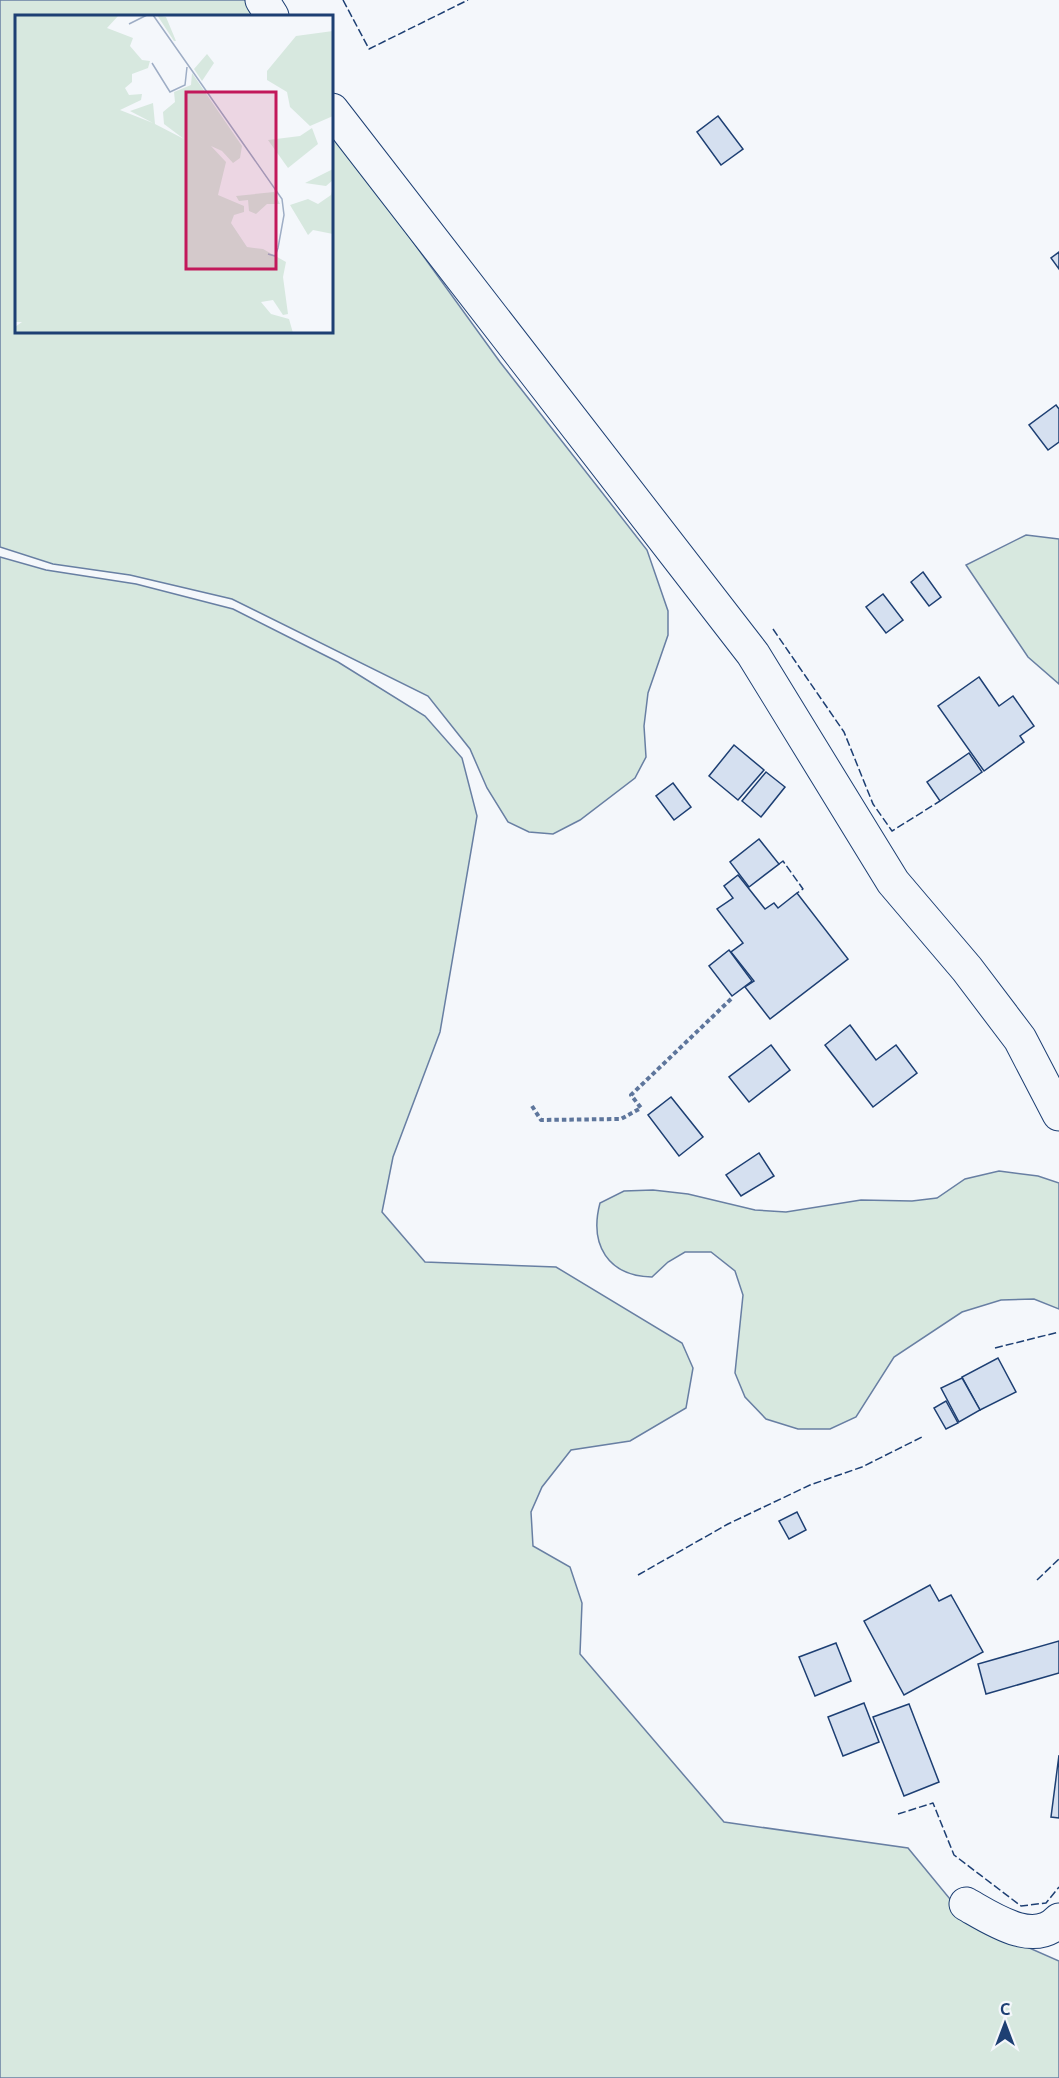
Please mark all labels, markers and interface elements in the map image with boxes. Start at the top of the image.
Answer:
inset map [15,15,333,333]
north arrow [975,1994,1035,2054]
text: С [1000,2000,1010,2018]

